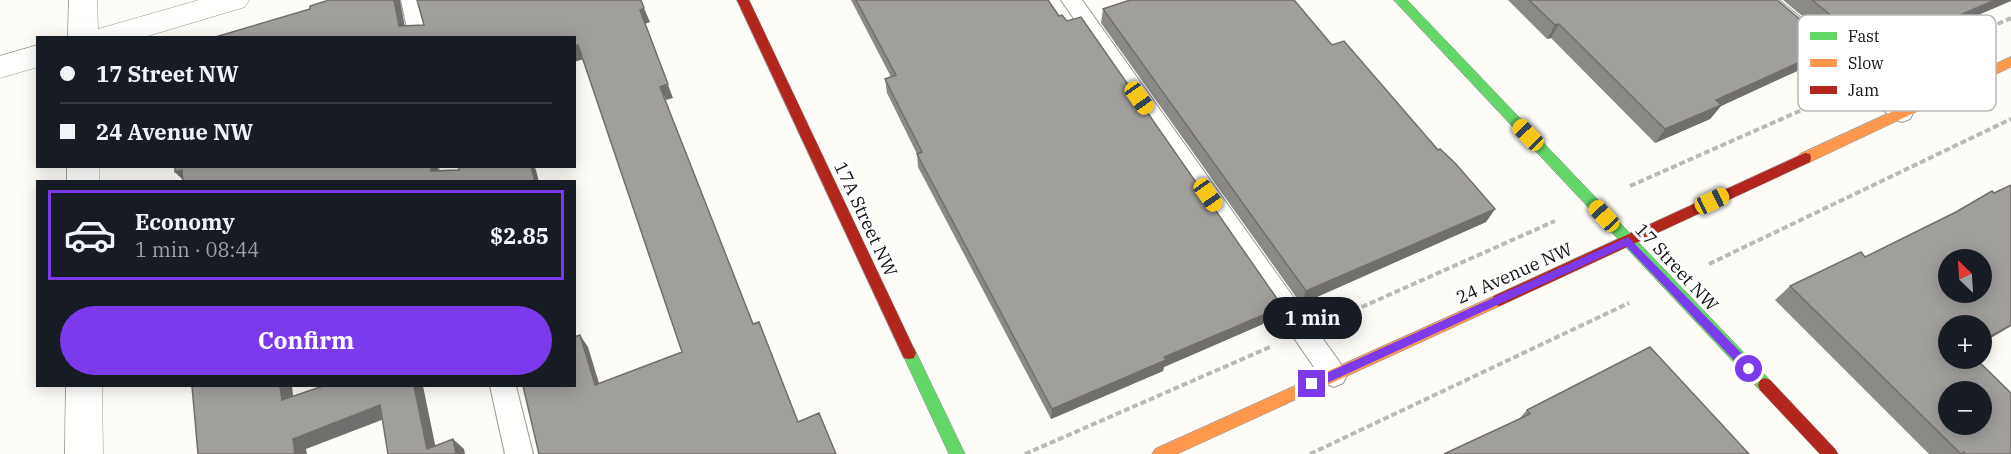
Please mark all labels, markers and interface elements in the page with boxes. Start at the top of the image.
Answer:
legend [1798,15,1996,111]
text: Fast [1848,26,1880,46]
text: Slow [1848,53,1884,73]
text: 17 Street NW [96,59,239,88]
car [1121,78,1157,118]
text: Jam [1848,80,1879,100]
car [1509,116,1547,154]
text: 24 Avenue NW [96,117,253,146]
street label: 17A Street NW [829,158,903,281]
car [1190,175,1226,215]
car [1692,185,1732,217]
car [1585,197,1623,235]
text: Economy [135,207,235,236]
icon: car [63,208,117,262]
street label: 17 Street NW [1630,218,1724,316]
text: $2.85 [490,221,549,250]
text: 1 min · 08:44 [135,236,259,263]
street label: 24 Avenue NW [1452,237,1576,309]
north arrow [1938,249,1992,303]
map controls [1938,249,1992,435]
callout: 1 min [1262,297,1362,339]
text: 1 min [1285,304,1341,331]
button: Confirm [60,306,552,375]
button: + [1938,315,1992,369]
route start [1735,355,1762,382]
route end [1298,370,1325,397]
button: − [1938,381,1992,435]

